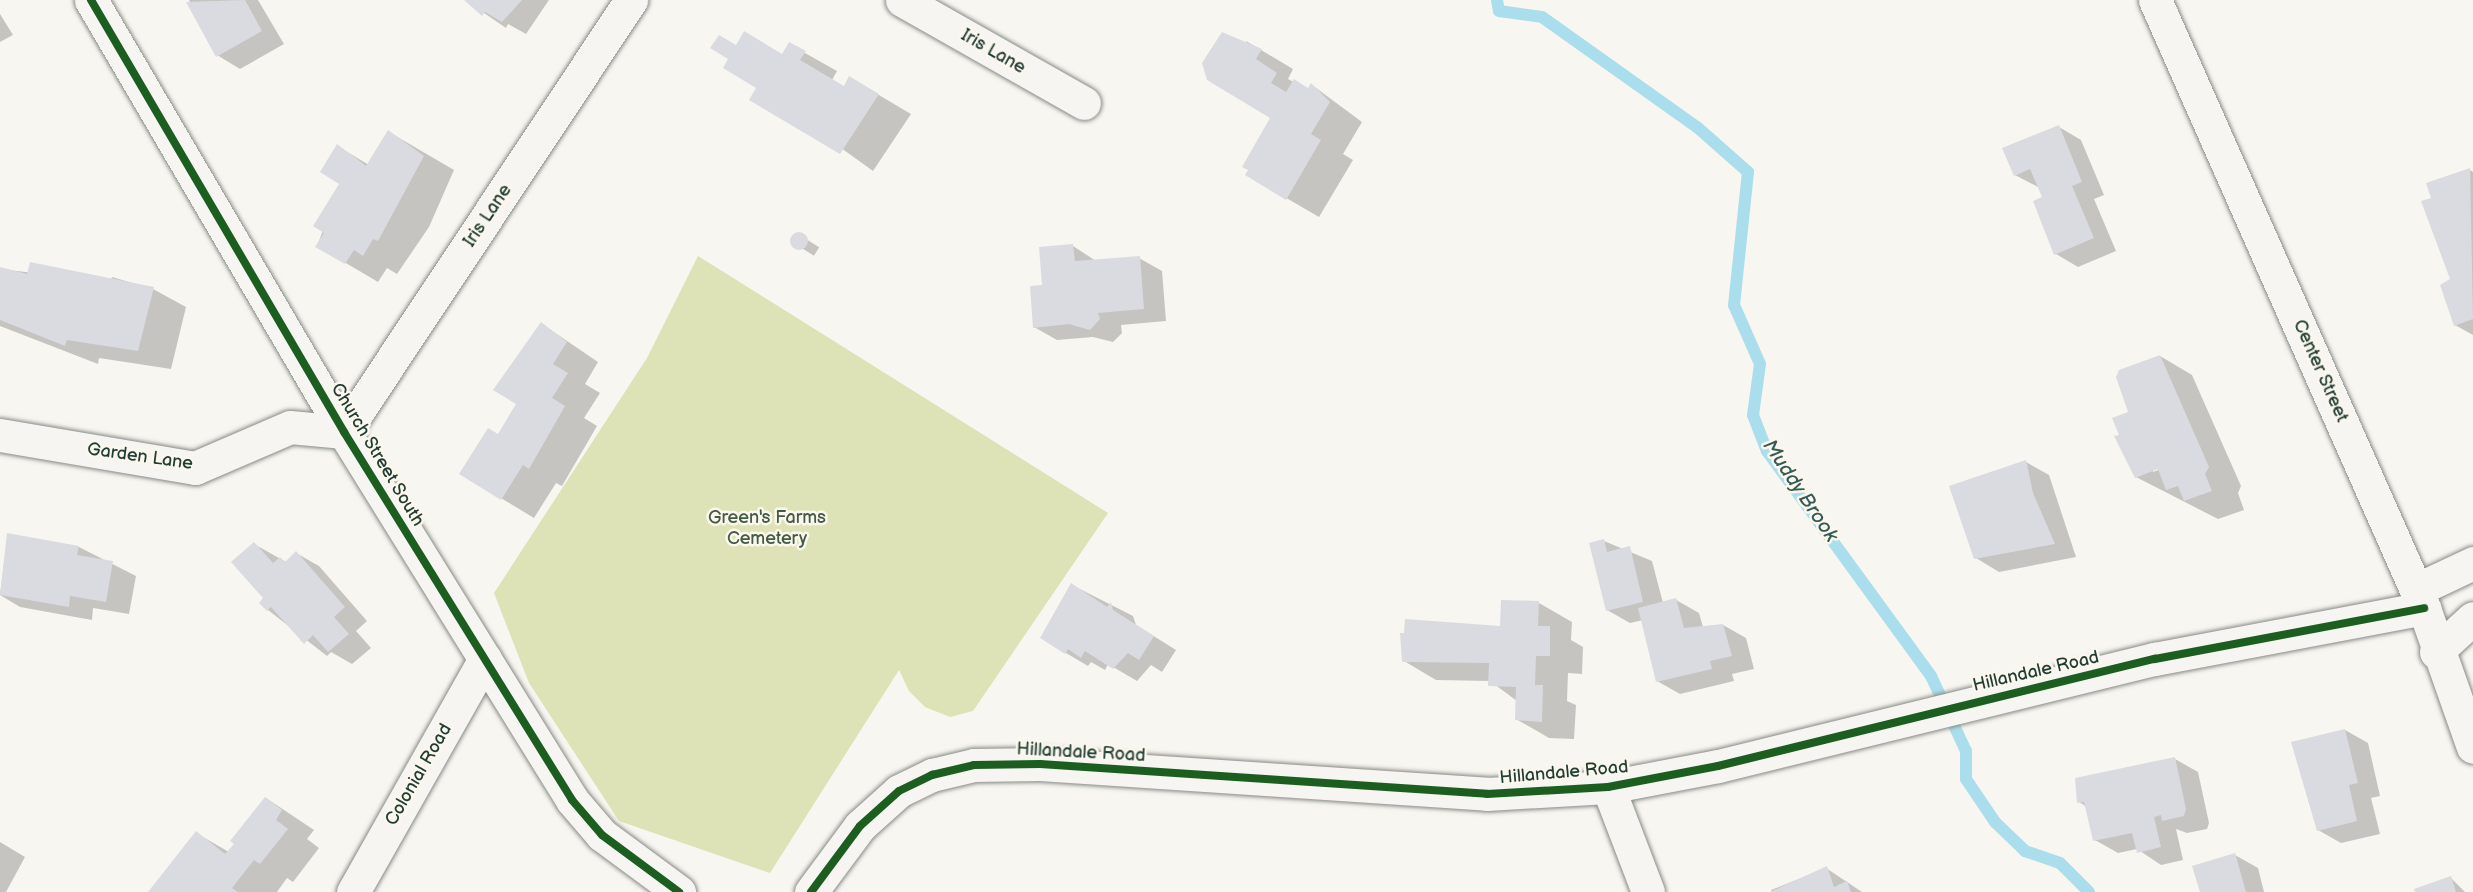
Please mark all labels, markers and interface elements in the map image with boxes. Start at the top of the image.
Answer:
street label: Iris Lane [957,25,1029,79]
street label: Iris Lane [459,181,517,251]
street label: Center Street [2288,316,2352,426]
street label: Church Street South [326,379,428,531]
water label: Muddy Brook [1757,435,1843,547]
street label: Garden Lane [86,439,194,475]
park label: Green's Farms Cemetery [708,508,826,550]
street label: Hillandale Road [1971,647,2101,697]
street label: Colonial Road [381,720,457,830]
street label: Hillandale Road [1016,739,1146,767]
street label: Hillandale Road [1499,757,1629,789]

